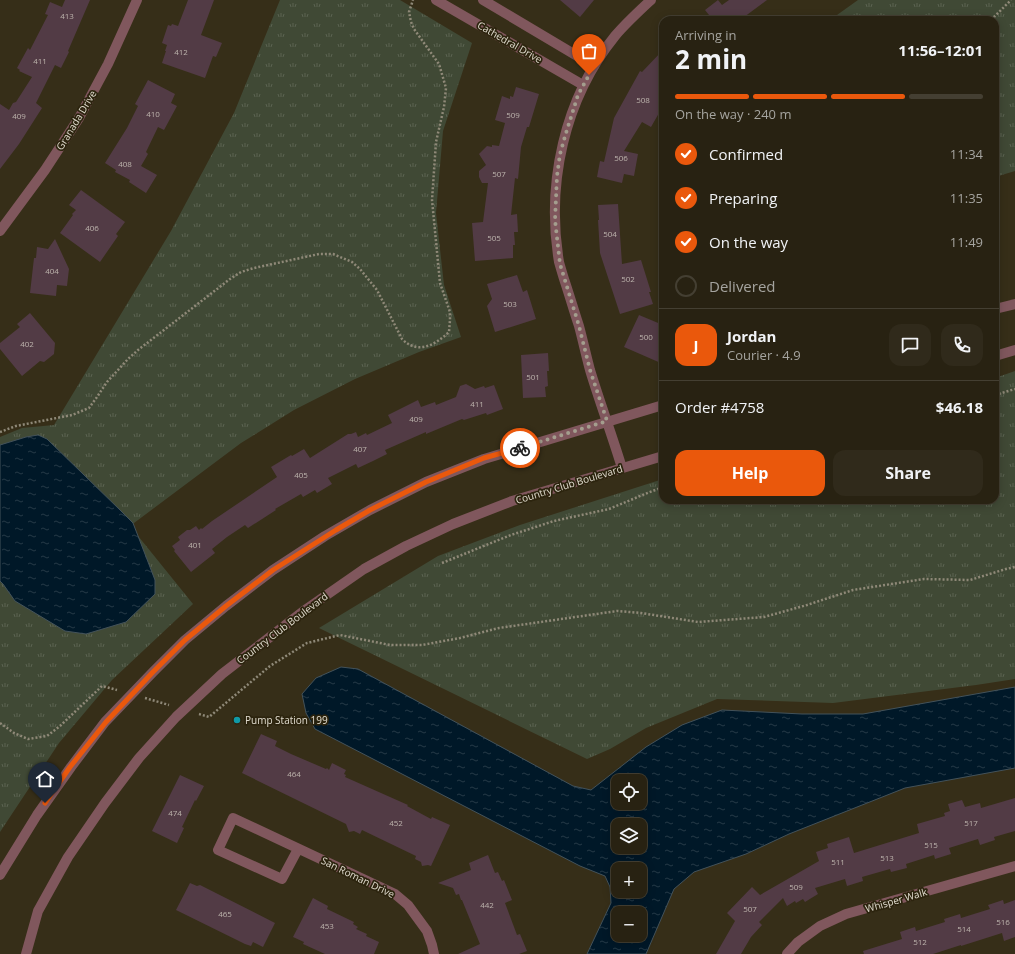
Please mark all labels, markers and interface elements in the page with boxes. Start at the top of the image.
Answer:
house number: 413 [60,10,74,21]
street label: Cathedral Drive [475,18,545,66]
text: Arriving in [675,26,737,44]
pin [572,34,606,75]
icon: bag [578,40,600,62]
text: 11:56–12:01 [898,40,983,60]
text: 2 min [675,41,747,77]
house number: 412 [174,46,188,57]
house number: 411 [33,55,47,66]
street label: Granada Drive [53,87,100,152]
house number: 508 [636,94,650,105]
text: On the way · 240 m [675,105,791,123]
house number: 410 [146,108,160,119]
house number: 509 [506,109,520,120]
house number: 409 [12,110,26,121]
icon: check [675,143,697,165]
text: Confirmed [709,144,783,164]
text: 11:34 [950,145,983,163]
house number: 506 [614,152,628,163]
house number: 408 [118,158,132,169]
house number: 507 [492,168,506,179]
icon: check [675,187,697,209]
text: Preparing [709,188,777,208]
text: 11:35 [950,189,983,207]
house number: 406 [85,222,99,233]
house number: 504 [603,228,617,239]
icon: check [675,231,697,253]
house number: 505 [487,232,501,243]
text: On the way [709,232,788,252]
text: 11:49 [950,233,983,251]
house number: 404 [45,265,59,276]
house number: 502 [621,273,635,284]
text: Delivered [709,276,776,296]
house number: 503 [503,298,517,309]
button: chat [889,324,931,366]
button: phone [941,324,983,366]
text: Jordan [727,326,776,346]
house number: 500 [639,331,653,342]
text: J [694,335,698,355]
house number: 402 [20,338,34,349]
text: Courier · 4.9 [727,346,801,364]
house number: 501 [526,371,540,382]
text: Order #4758 [675,397,764,417]
text: $46.18 [936,397,983,417]
house number: 411 [470,398,484,409]
house number: 409 [409,413,423,424]
courier [500,428,540,468]
icon: bike [509,437,531,459]
house number: 407 [353,443,367,454]
button: Help [675,450,825,496]
button: Share [833,450,983,496]
street label: Country Club Boulevard [514,461,624,507]
house number: 405 [294,469,308,480]
house number: 401 [188,539,202,550]
street label: Country Club Boulevard [233,589,331,667]
place label: Pump Station 199 [245,713,328,727]
marker: Pump Station 199 [232,715,242,725]
pin [28,762,62,803]
icon: home [34,768,56,790]
house number: 464 [287,768,301,779]
map controls [611,774,647,942]
button: locate [611,774,647,810]
house number: 474 [168,807,182,818]
house number: 452 [389,817,403,828]
house number: 517 [964,817,978,828]
button: layers [611,818,647,854]
house number: 515 [924,839,938,850]
house number: 513 [880,852,894,863]
street label: San Roman Drive [319,853,397,901]
house number: 511 [831,856,845,867]
button: + [611,862,647,898]
house number: 509 [789,881,803,892]
street label: Whisper Walk [863,884,929,916]
house number: 442 [480,899,494,910]
house number: 507 [743,903,757,914]
button: − [611,906,647,942]
house number: 465 [218,908,232,919]
house number: 516 [996,916,1010,927]
house number: 453 [320,920,334,931]
house number: 514 [957,923,971,934]
house number: 512 [913,936,927,947]

